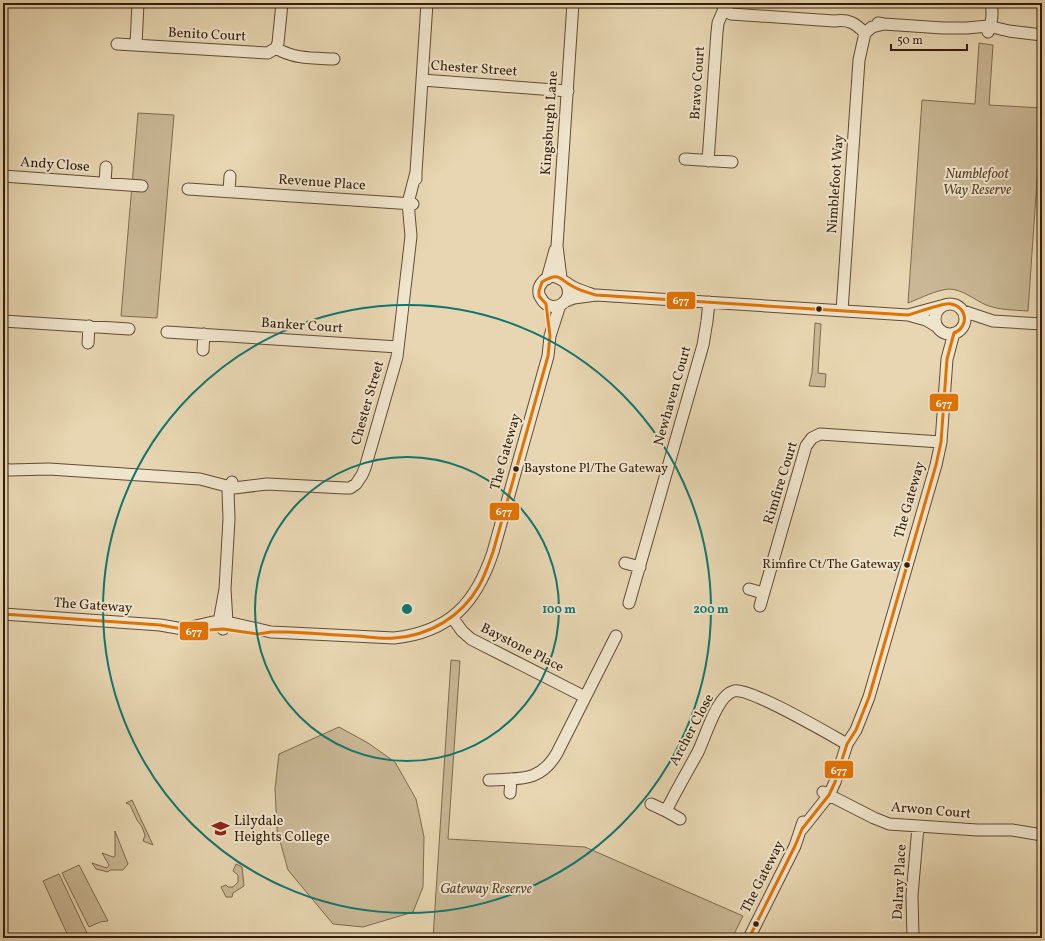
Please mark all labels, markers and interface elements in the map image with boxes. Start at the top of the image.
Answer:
street label: Benito Court [167,23,247,47]
scale bar [891,26,967,52]
text: 50 m [897,33,923,49]
street label: Bravo Court [686,45,710,121]
street label: Chester Street [430,56,518,82]
street label: Kingsburgh Lane [537,70,563,176]
street label: Nimblefoot Way [823,133,849,234]
street label: Andy Close [20,153,91,177]
park label: Numblefoot Way Reserve [943,165,1011,200]
street label: Revenue Place [278,170,367,196]
line badge: 677 [666,291,696,310]
text: 677 [673,294,689,309]
unlabelled marker [814,304,824,314]
street label: Banker Court [260,314,344,338]
street label: Newhaven Court [650,344,696,448]
street label: Chester Street [347,359,389,447]
line badge: 677 [929,393,959,412]
text: 677 [936,397,952,412]
street label: The Gateway [486,411,526,493]
street label: Rimfire Court [759,439,803,527]
street label: The Gateway [890,459,930,541]
place label: Baystone Pl/The Gateway [524,460,668,478]
marker: Baystone Pl/The Gateway [511,464,521,474]
line badge: 677 [489,502,520,521]
text: 677 [496,505,512,520]
place label: Rimfire Ct/The Gateway [762,556,900,574]
marker: Rimfire Ct/The Gateway [902,560,912,570]
street label: The Gateway [53,594,133,618]
centre of rings [400,602,414,616]
text: 100 m [542,602,576,618]
text: 200 m [693,602,729,618]
street label: Baystone Place [477,619,567,677]
line badge: 677 [179,621,209,641]
text: 677 [186,625,202,640]
street label: Archer Close [665,690,719,769]
line badge: 677 [824,760,854,779]
text: 677 [831,764,847,779]
street label: Arwon Court [890,798,972,824]
place label: Lilydale Heights College [234,812,330,847]
school or university icon: Lilydale Heights College [211,819,231,839]
street label: The Gateway [737,837,790,916]
street label: Dalray Place [889,843,911,920]
park label: Gateway Reserve [440,880,532,899]
unlabelled marker [751,919,761,929]

